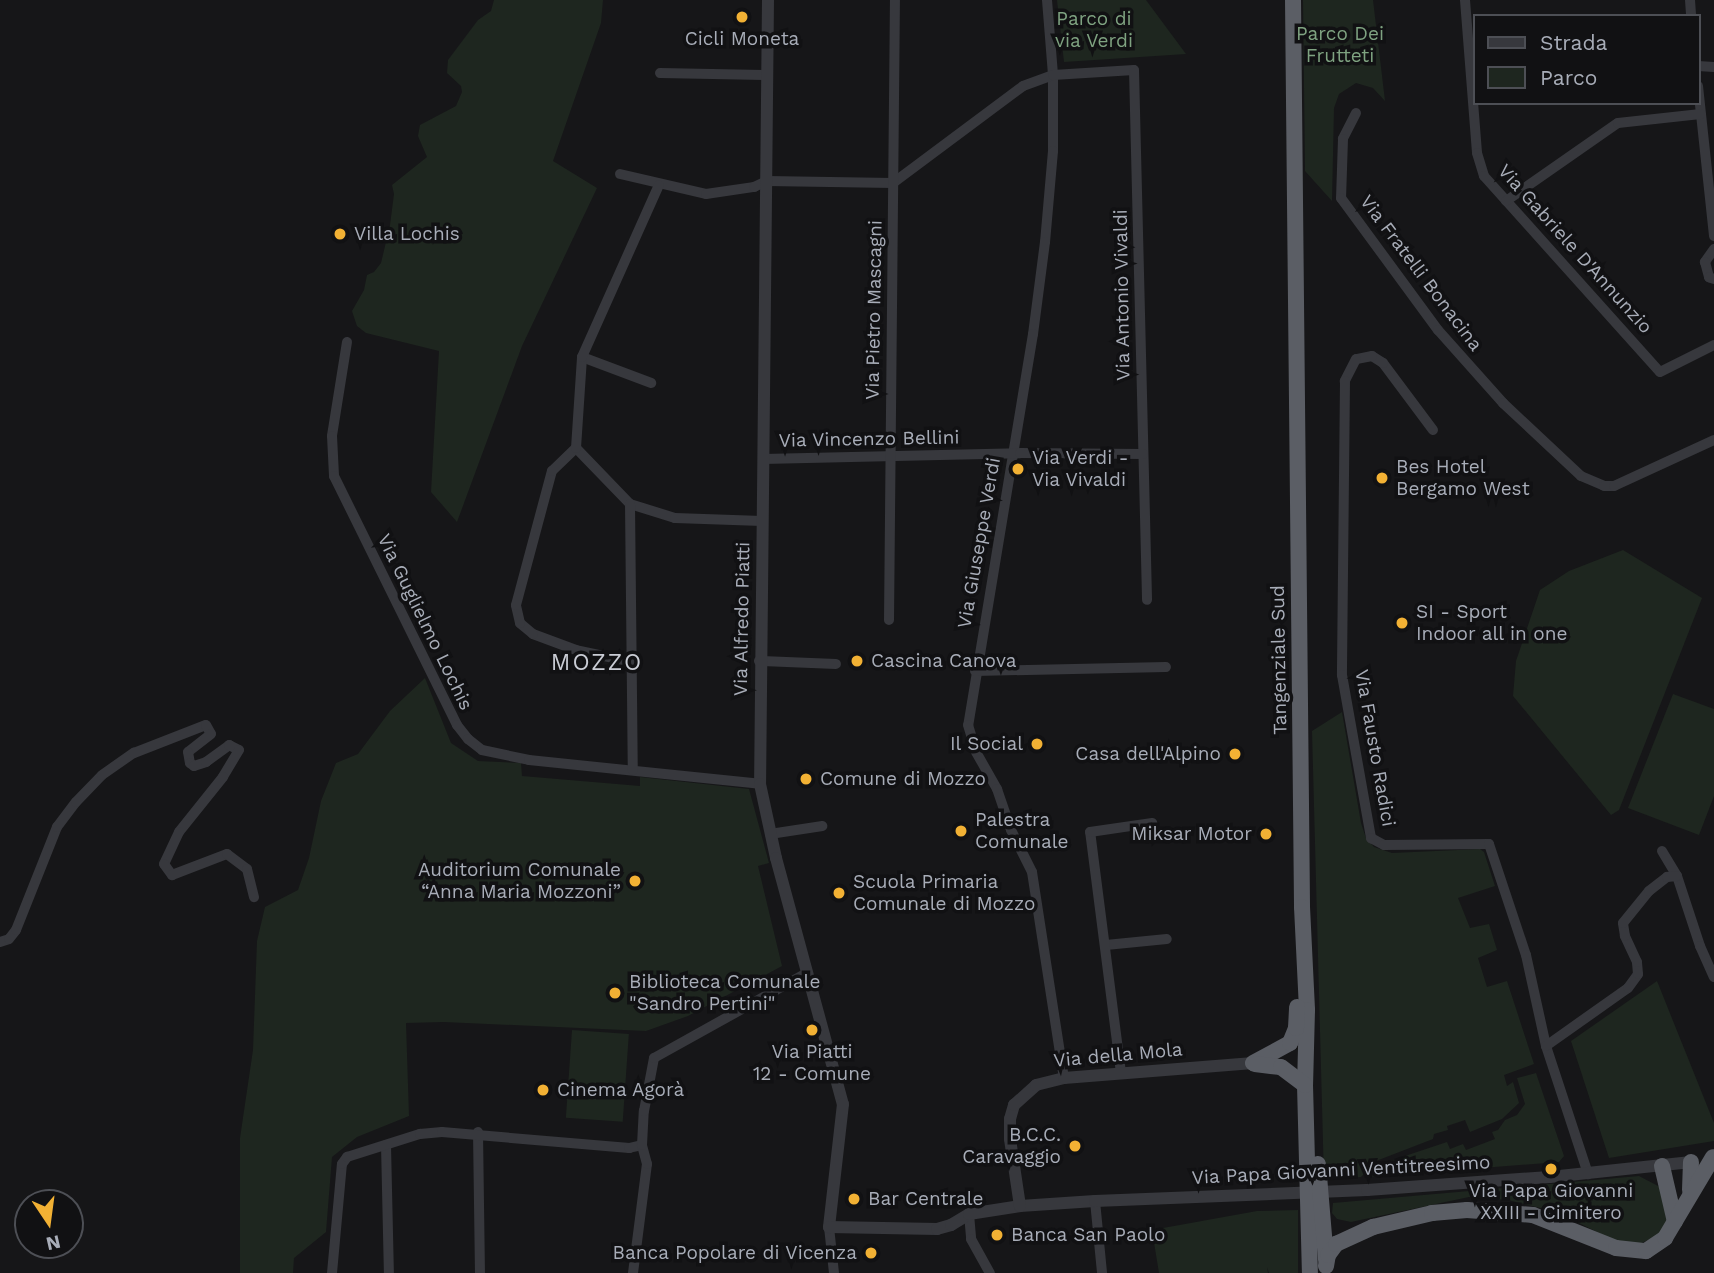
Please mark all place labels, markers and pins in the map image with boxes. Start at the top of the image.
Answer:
marker: Cicli Moneta [734,9,750,25]
place label: Cicli Moneta [685,28,799,50]
place label: Villa Lochis [354,223,460,245]
marker: Villa Lochis [332,226,348,242]
place label: Via Verdi - Via Vivaldi [1032,447,1130,491]
place label: Bes Hotel Bergamo West [1396,456,1530,500]
marker: Via Verdi - Via Vivaldi [1010,461,1026,477]
marker: Bes Hotel Bergamo West [1374,470,1390,486]
place label: SI - Sport Indoor all in one [1416,601,1569,645]
marker: SI - Sport Indoor all in one [1394,615,1410,631]
place label: Cascina Canova [871,650,1017,672]
marker: Cascina Canova [849,653,865,669]
place label: Il Social [949,733,1023,755]
marker: Il Social [1029,736,1045,752]
place label: Casa dell'Alpino [1075,743,1221,765]
marker: Casa dell'Alpino [1227,746,1243,762]
place label: Comune di Mozzo [820,768,986,790]
marker: Comune di Mozzo [798,771,814,787]
place label: Palestra Comunale [975,809,1069,853]
marker: Palestra Comunale [953,823,969,839]
place label: Miksar Motor [1131,823,1252,845]
marker: Miksar Motor [1258,826,1274,842]
place label: Auditorium Comunale “Anna Maria Mozzoni” [418,859,621,903]
place label: Scuola Primaria Comunale di Mozzo [853,871,1035,915]
marker: Auditorium Comunale “Anna Maria Mozzoni” [627,873,643,889]
marker: Scuola Primaria Comunale di Mozzo [831,885,847,901]
place label: Biblioteca Comunale "Sandro Pertini" [629,971,821,1015]
marker: Biblioteca Comunale "Sandro Pertini" [607,985,623,1001]
marker: Via Piatti 12 - Comune [804,1022,820,1038]
place label: Via Piatti 12 - Comune [753,1041,871,1085]
place label: Cinema Agorà [557,1079,685,1101]
marker: Cinema Agorà [535,1082,551,1098]
place label: B.C.C. Caravaggio [962,1124,1061,1168]
marker: B.C.C. Caravaggio [1067,1138,1083,1154]
marker: Via Papa Giovanni XXIII - Cimitero [1543,1161,1559,1177]
place label: Via Papa Giovanni XXIII - Cimitero [1468,1180,1634,1224]
place label: Bar Centrale [868,1188,984,1210]
marker: Bar Centrale [846,1191,862,1207]
place label: Banca San Paolo [1011,1224,1166,1246]
marker: Banca San Paolo [989,1227,1005,1243]
place label: Banca Popolare di Vicenza [612,1242,857,1264]
marker: Banca Popolare di Vicenza [863,1245,879,1261]

